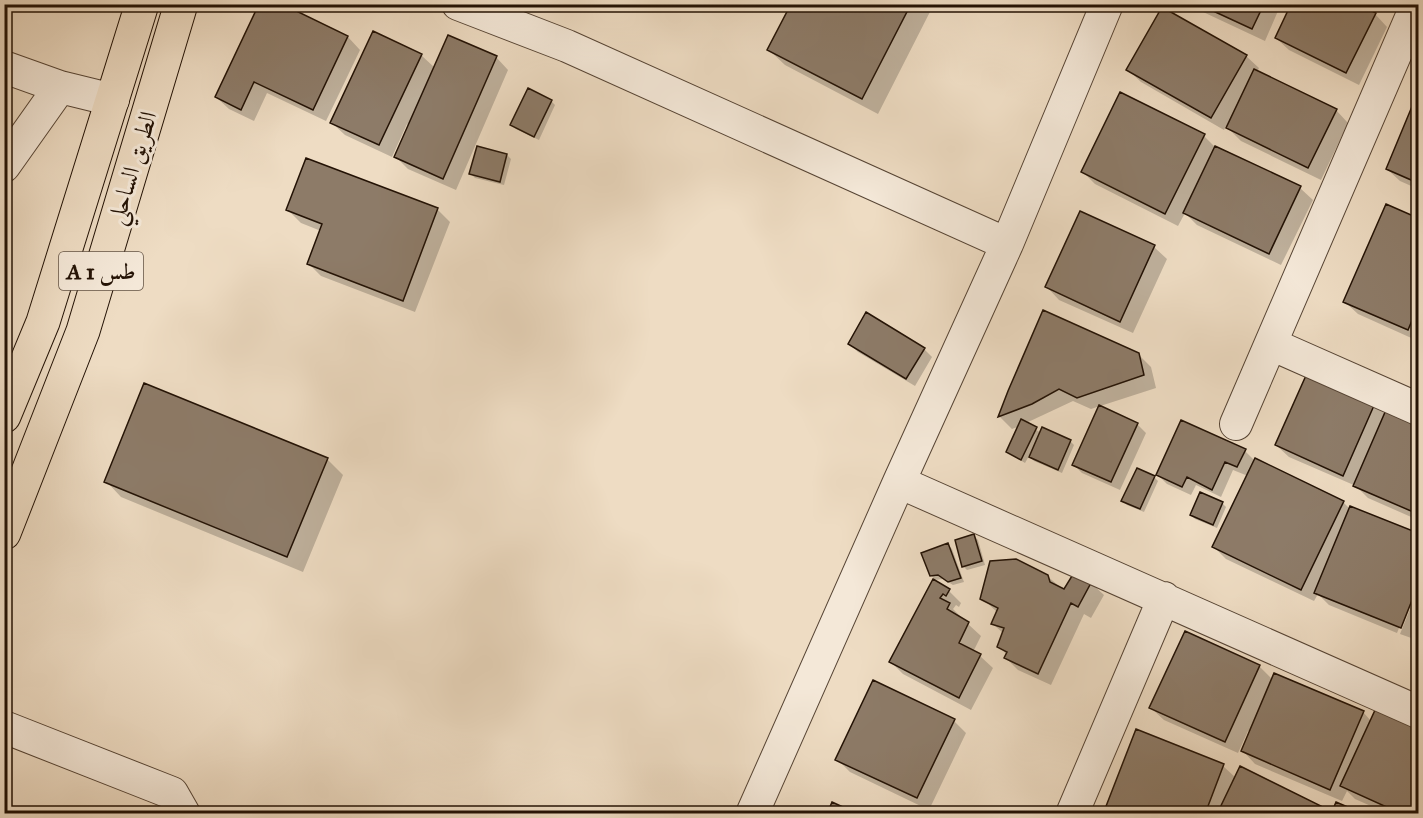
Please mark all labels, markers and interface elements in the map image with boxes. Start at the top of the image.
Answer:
street label: الطريق الساحلي [101,108,171,231]
road number: A 1 طس [59,252,143,290]

